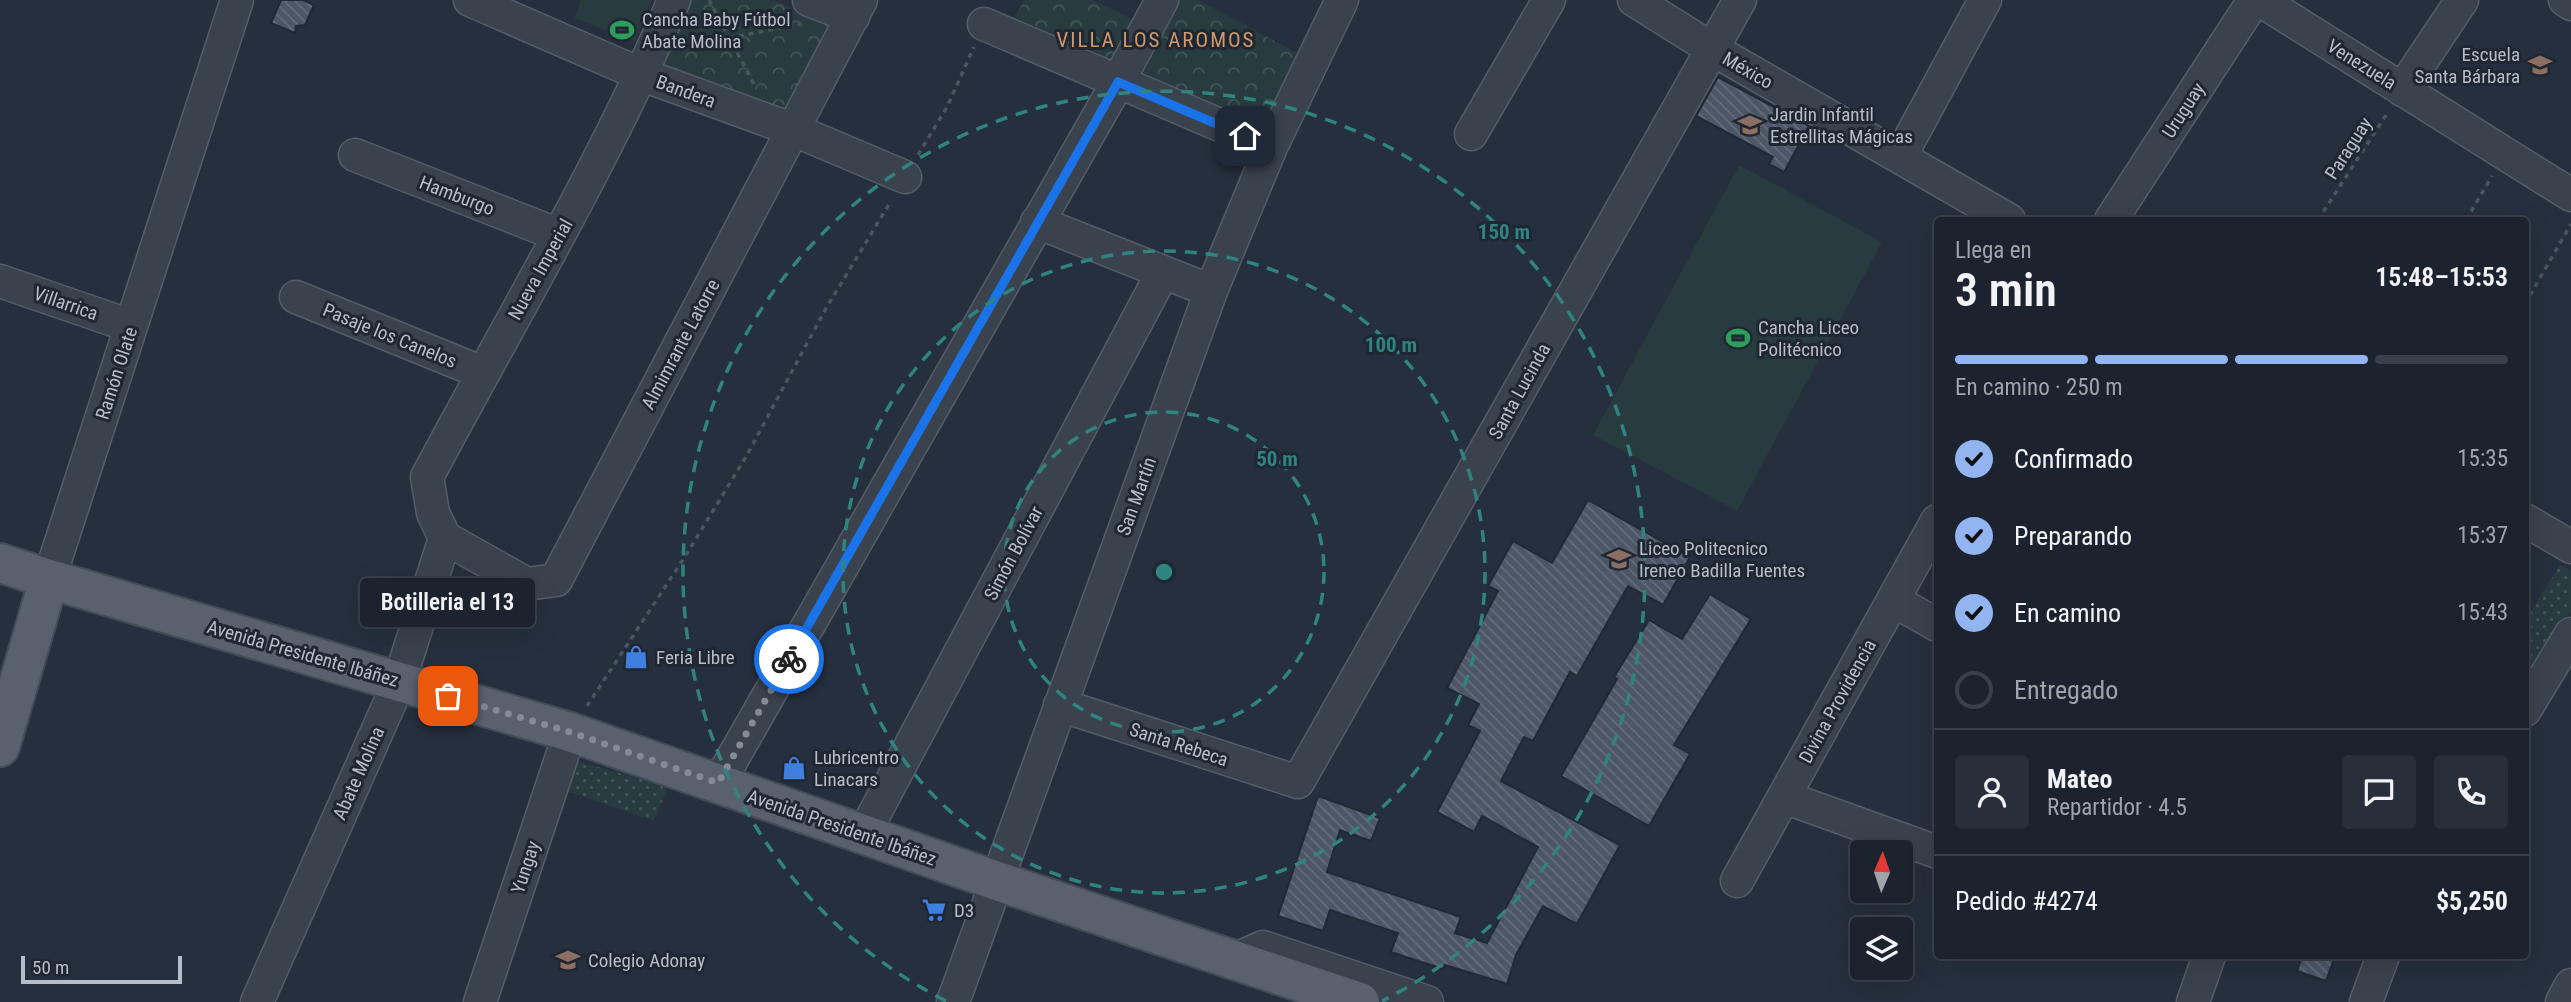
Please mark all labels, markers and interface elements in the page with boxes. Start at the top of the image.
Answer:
place label: Cancha Baby Fútbol Abate Molina [642,8,791,53]
sports icon: Cancha Baby Fútbol Abate Molina [608,16,636,44]
district label: VILLA LOS AROMOS [1056,28,1256,52]
street label: Venezuela [2323,34,2401,95]
place label: Escuela Santa Bárbara [2415,43,2520,88]
street label: México [1718,47,1777,94]
school or university icon: Escuela Santa Bárbara [2526,51,2554,79]
street label: Bandera [653,70,719,113]
street label: Uruguay [2157,78,2210,142]
place label: Jardin Infantil Estrellitas Mágicas [1770,103,1913,148]
pin [1215,106,1275,166]
school or university icon: Jardin Infantil Estrellitas Mágicas [1736,111,1764,139]
street label: Paraguay [2320,113,2377,184]
icon: home [1226,117,1264,155]
street label: Hamburgo [416,171,497,220]
street label: Nueva Imperial [503,215,578,324]
text: 150 m [1478,220,1530,244]
text: Llega en [1955,237,2032,264]
text: 15:48–15:53 [2375,262,2508,292]
text: 3 min [1955,263,2057,317]
street label: Almimrante Latorre [636,275,725,413]
street label: Villarrica [31,282,101,325]
street label: Pasaje los Canelos [320,298,460,373]
place label: Cancha Liceo Politécnico [1758,316,1859,361]
street label: Ramón Olate [91,324,142,422]
sports icon: Cancha Liceo Politécnico [1724,324,1752,352]
text: 100 m [1365,333,1417,357]
street label: Santa Lucinda [1484,339,1555,443]
text: En camino · 250 m [1955,374,2123,401]
icon: check [1955,440,1993,478]
text: Confirmado [2014,444,2133,474]
text: 15:35 [2457,445,2508,472]
text: 50 m [1256,447,1298,471]
street label: San Martín [1112,454,1161,538]
street label: Simón Bolívar [979,502,1048,604]
icon: check [1955,517,1993,555]
text: Preparando [2014,521,2132,551]
text: 15:37 [2457,522,2508,549]
place label: Liceo Politecnico Ireneo Badilla Fuentes [1639,537,1805,582]
school or university icon: Liceo Politecnico Ireneo Badilla Fuentes [1605,545,1633,573]
centre of rings [1152,560,1176,584]
callout: Botilleria el 13 [360,577,536,626]
text: Botilleria el 13 [381,589,514,616]
icon: check [1955,594,1993,632]
text: En camino [2014,598,2121,628]
text: 15:43 [2457,599,2508,626]
street label: Avenida Presidente Ibáñez [205,615,401,692]
courier [754,624,824,694]
street label: Divina Providencia [1794,635,1881,767]
icon: bike [770,640,808,678]
shop icon: Feria Libre [622,643,650,671]
place label: Feria Libre [656,646,735,669]
pin [418,666,478,726]
text: Entregado [2014,675,2118,705]
icon: bag [429,677,467,715]
street label: Santa Rebeca [1127,718,1231,771]
street label: Abate Molina [328,723,389,823]
place label: Lubricentro Linacars [814,746,899,791]
shop icon: Lubricentro Linacars [780,754,808,782]
button: person [1955,755,2029,829]
button: chat [2342,755,2416,829]
button: phone [2434,755,2508,829]
text: Mateo [2047,764,2112,794]
street label: Avenida Presidente Ibáñez [744,784,939,871]
text: Repartidor · 4.5 [2047,794,2187,821]
street label: Yungay [506,838,545,897]
north arrow [1850,840,1913,903]
map controls [1850,840,1913,980]
text: Pedido #4274 [1955,886,2098,916]
text: $5,250 [2436,886,2508,916]
supermarket icon: D3 [920,896,948,924]
place label: D3 [954,899,974,922]
button: layers [1850,917,1913,980]
school or university icon: Colegio Adonay [554,946,582,974]
place label: Colegio Adonay [588,949,705,972]
scale bar [21,953,182,985]
text: 50 m [32,956,69,979]

